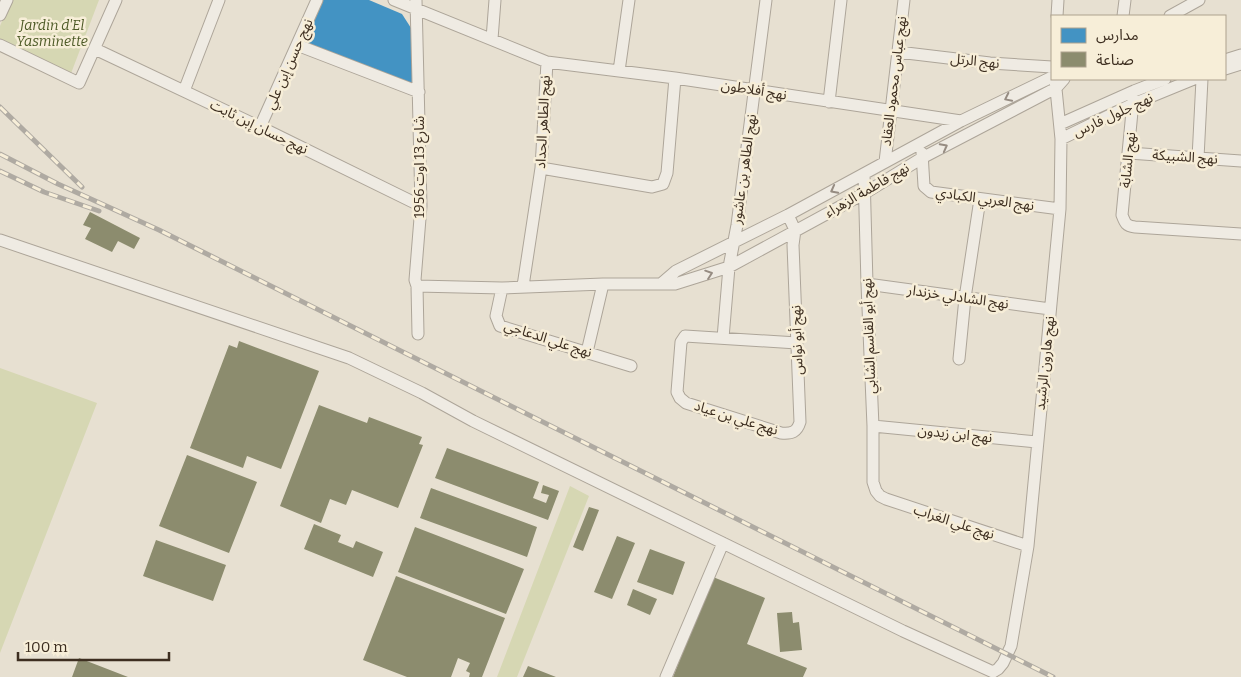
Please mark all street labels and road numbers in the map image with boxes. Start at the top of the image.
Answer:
street label: نهج عباس محمود العقاد [878,15,912,147]
street label: نهج حسن إبن علي [261,16,319,113]
street label: نهج الرتل [949,50,1001,74]
street label: نهج الطاهر الحداد [532,75,556,169]
street label: نهج أفلاطون [720,76,788,106]
street label: نهج جلول فارس [1070,89,1157,143]
street label: نهج حسان إبن ثابت [206,96,311,160]
street label: نهج الطاهر بن عاشور [728,113,762,226]
street label: شارع 13 اوت 1956 [411,116,430,218]
street label: نهج الشابة [1117,131,1141,189]
street label: نهج الشبيكة [1152,146,1219,170]
street label: نهج فاطمة الزهراء [822,159,913,223]
street label: نهج العربي الكبادي [934,184,1036,217]
street label: نهج أبو القاسم الشابي [858,278,882,394]
street label: نهج الشادلي خزندار [905,281,1010,315]
street label: نهج أبو نواس [787,305,809,375]
street label: نهج هارون الرشيد [1032,315,1060,411]
street label: نهج علي الدعاجي [501,317,594,363]
street label: نهج علي بن عياد [691,397,780,441]
street label: نهج ابن زيدون [917,422,993,448]
street label: نهج علي الغراب [911,501,997,545]

